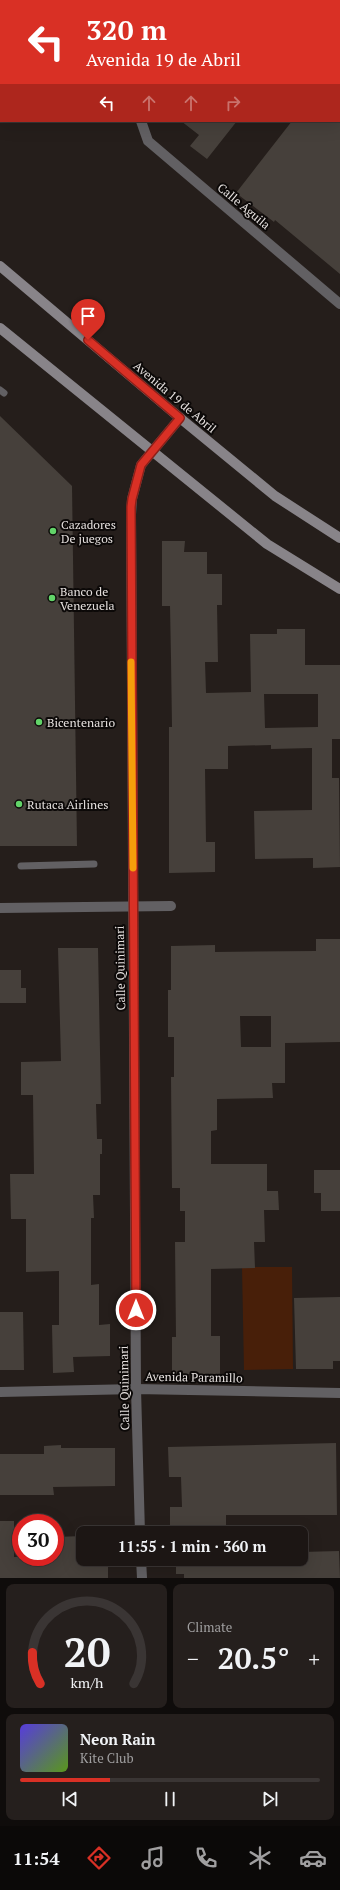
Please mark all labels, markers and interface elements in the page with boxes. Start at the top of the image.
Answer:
text: 320 m [86,11,167,48]
icon: left [20,16,72,68]
text: Avenida 19 de Abril [86,47,241,71]
icon: left [96,92,118,114]
icon: ahead [138,92,160,114]
icon: ahead [180,92,202,114]
icon: right [222,92,244,114]
street label: Calle Águila [215,180,273,232]
pin [71,299,105,340]
icon: arrive [77,305,99,327]
street label: Avenida 19 de Abril [131,358,220,436]
place label: Cazadores De juegos [61,517,116,546]
marker: Cazadores De juegos [48,526,58,536]
place label: Banco de Venezuela [60,584,115,613]
marker: Banco de Venezuela [47,593,57,603]
place label: Bicentenario [47,715,115,730]
marker: Bicentenario [34,717,44,727]
place label: Rutaca Airlines [27,797,108,812]
marker: Rutaca Airlines [14,799,24,809]
street label: Calle Quinimari [112,925,128,1010]
position arrow [115,1289,157,1331]
street label: Calle Quinimari [116,1345,132,1430]
street label: Avenida Paramillo [145,1369,243,1385]
speed limit sign: 30 [12,1514,64,1566]
text: 11:55 · 1 min · 360 m [118,1536,266,1556]
text: Climate [187,1618,232,1636]
text: 20 [63,1624,110,1679]
text: 20.5° [217,1638,290,1678]
text: − [187,1644,199,1673]
text: + [308,1644,320,1673]
text: km/h [70,1673,104,1692]
text: Neon Rain [80,1729,156,1749]
text: Kite Club [80,1749,134,1767]
icon: previous [59,1788,81,1810]
icon: pause [159,1788,181,1810]
icon: next [259,1788,281,1810]
icon: directions [85,1844,113,1872]
icon: music [139,1844,167,1872]
icon: phone [192,1844,220,1872]
icon: climate [246,1844,274,1872]
icon: car [299,1844,327,1872]
text: 11:54 [13,1846,60,1870]

